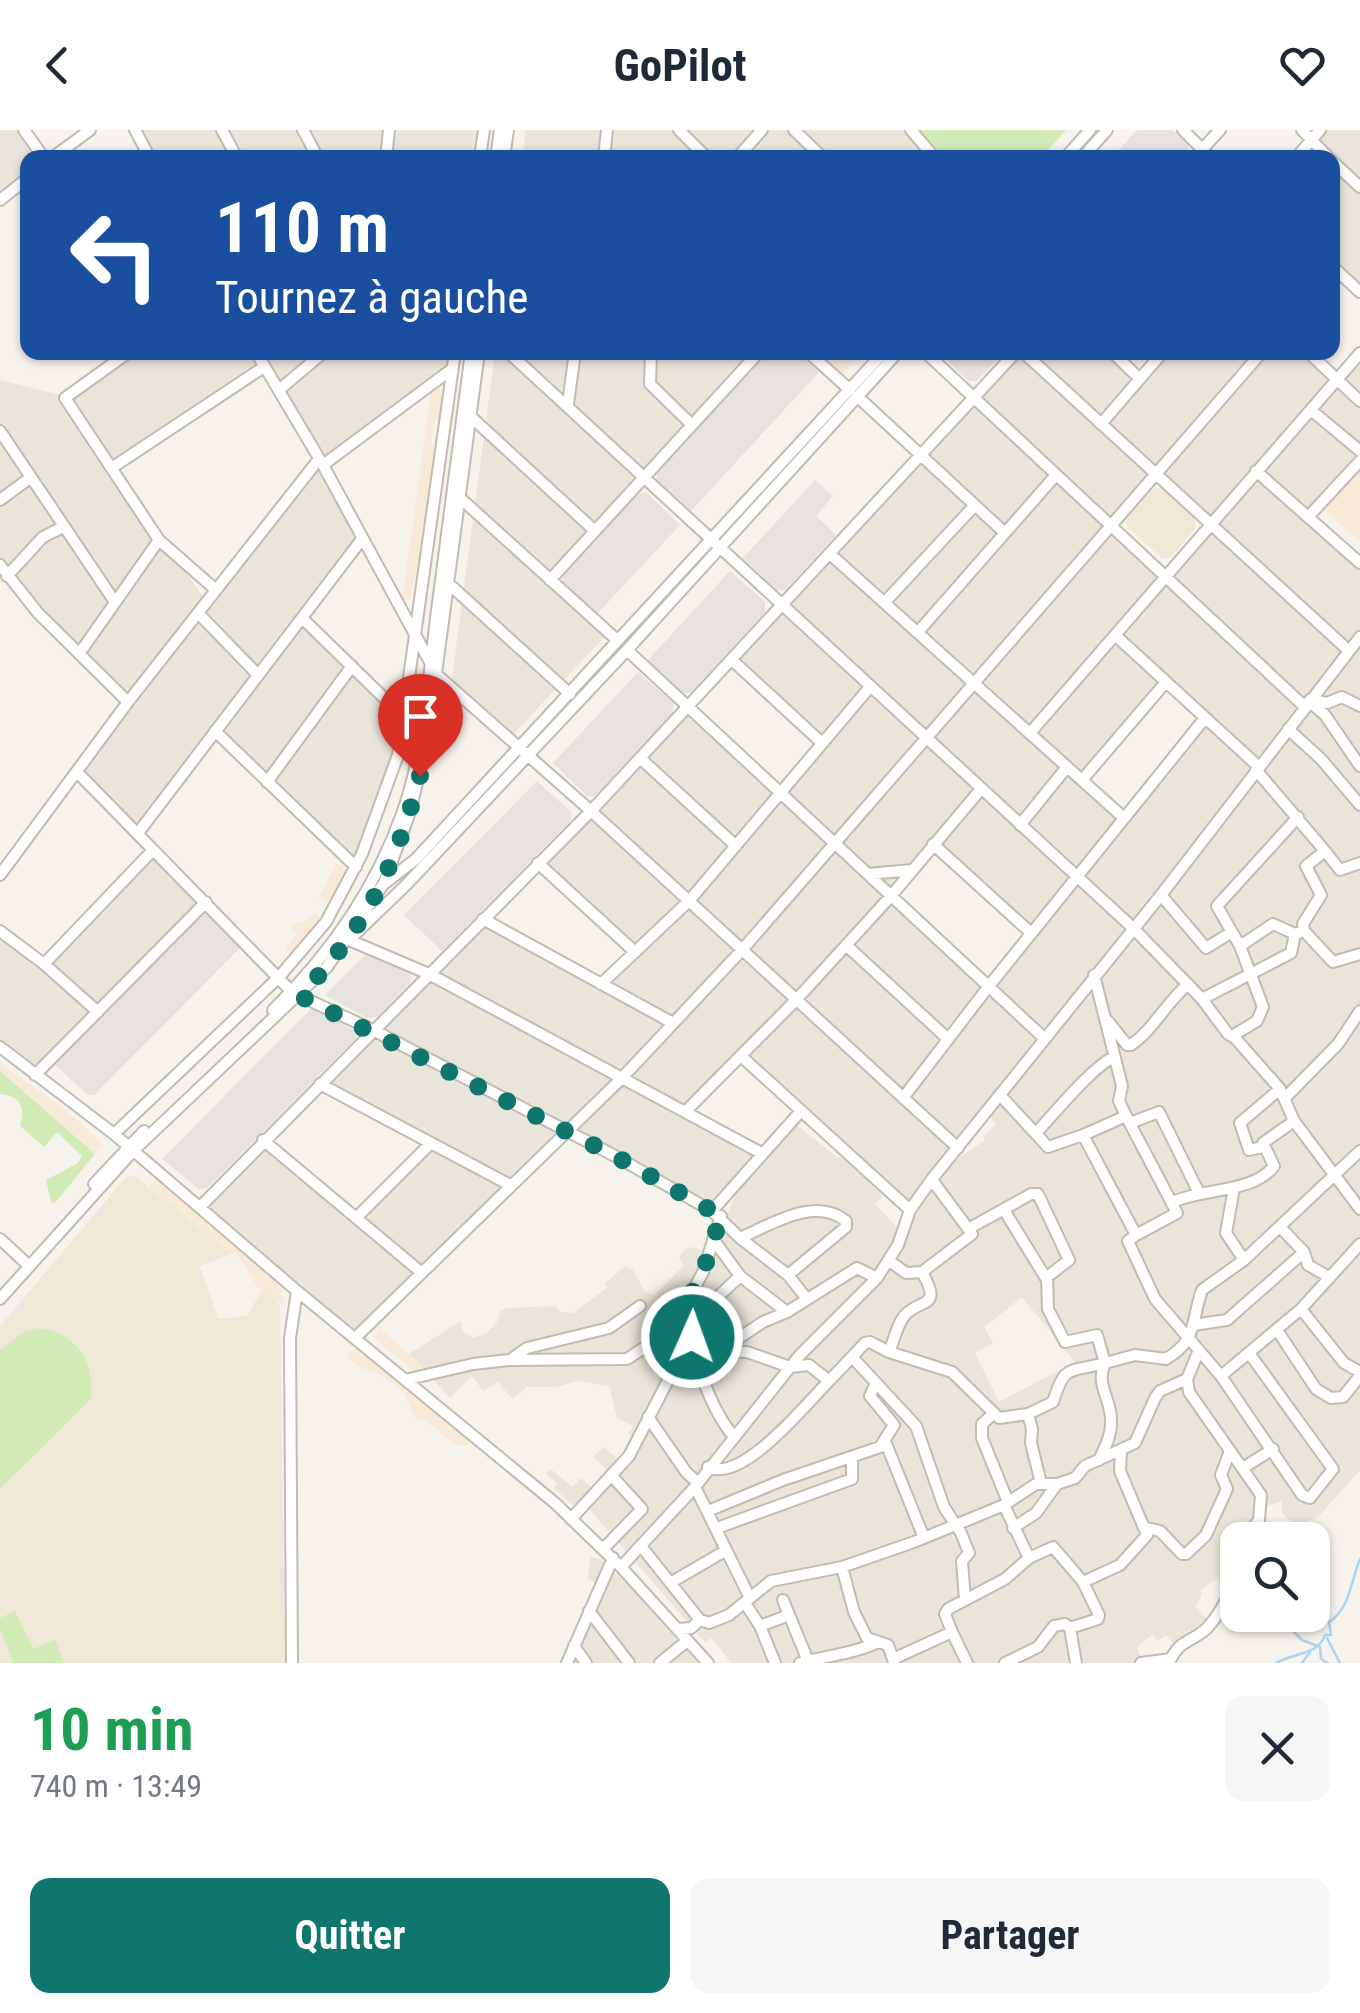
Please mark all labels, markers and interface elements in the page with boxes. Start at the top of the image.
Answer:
icon: back [30,38,85,93]
icon: heart [1275,38,1330,93]
text: GoPilot [613,39,747,92]
text: 110 m [215,187,389,269]
icon: left [50,190,180,320]
text: Tournez à gauche [215,271,528,324]
pin [378,674,463,777]
icon: arrive [393,689,448,744]
position arrow [640,1285,744,1389]
map controls [1220,1522,1330,1632]
button: search [1220,1522,1330,1632]
text: 10 min [30,1694,194,1765]
button: close [1225,1696,1330,1801]
text: 740 m · 13:49 [30,1767,202,1805]
button: Quitter [30,1878,670,1993]
button: Partager [690,1878,1330,1993]

